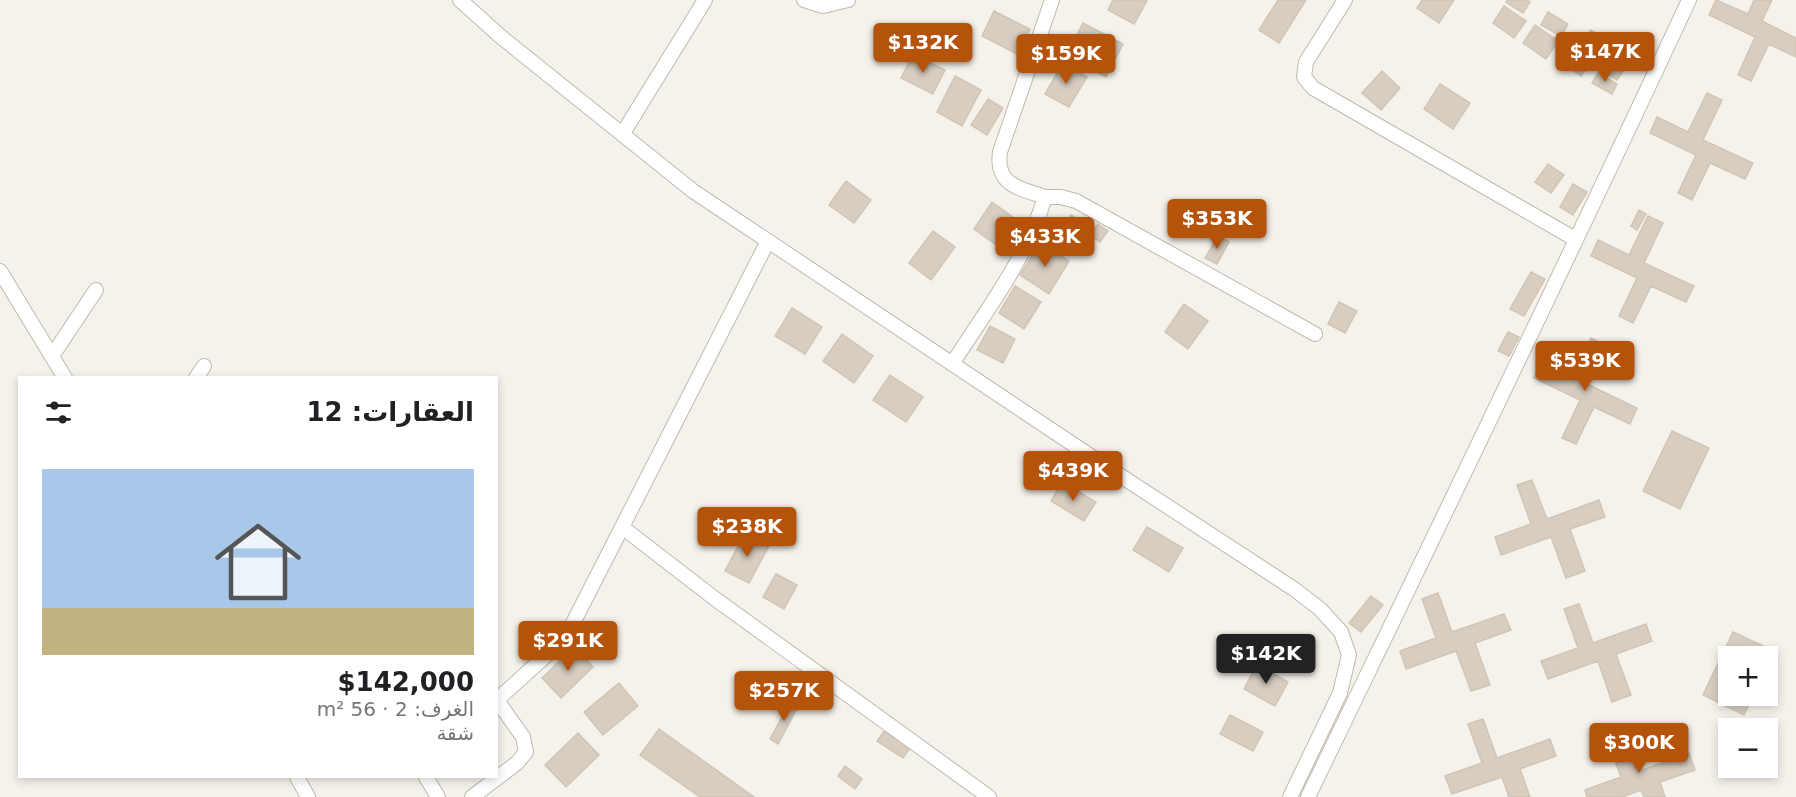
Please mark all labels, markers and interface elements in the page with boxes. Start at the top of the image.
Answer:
pin: $132K [881,23,965,74]
text: $132K [887,30,959,54]
pin: $147K [1563,32,1647,83]
pin: $159K [1024,34,1108,85]
text: $147K [1569,39,1641,63]
text: $159K [1030,41,1102,65]
pin: $353K [1175,199,1259,250]
text: $353K [1181,206,1253,230]
pin: $433K [1003,217,1087,268]
text: $433K [1009,224,1081,248]
pin: $539K [1543,341,1627,392]
text: $539K [1549,348,1621,372]
icon: filters [42,396,75,429]
text: العقارات: 12 [307,397,474,427]
pin: $439K [1031,451,1115,502]
text: $439K [1037,458,1109,482]
pin: $238K [705,507,789,558]
icon: home [204,508,312,616]
text: $238K [711,514,783,538]
pin: $291K [526,621,610,672]
text: $291K [532,628,604,652]
pin: $142K [1224,634,1308,685]
text: $142K [1230,641,1302,665]
map controls [1718,646,1778,778]
button: + [1718,646,1778,706]
text: $142,000 [337,667,474,697]
pin: $257K [742,671,826,722]
text: $257K [748,678,820,702]
text: الغرف: 2 · 56 m² [317,697,474,721]
button: − [1718,718,1778,778]
text: شقة [436,721,474,745]
pin: $300K [1597,723,1681,774]
text: $300K [1603,730,1675,754]

